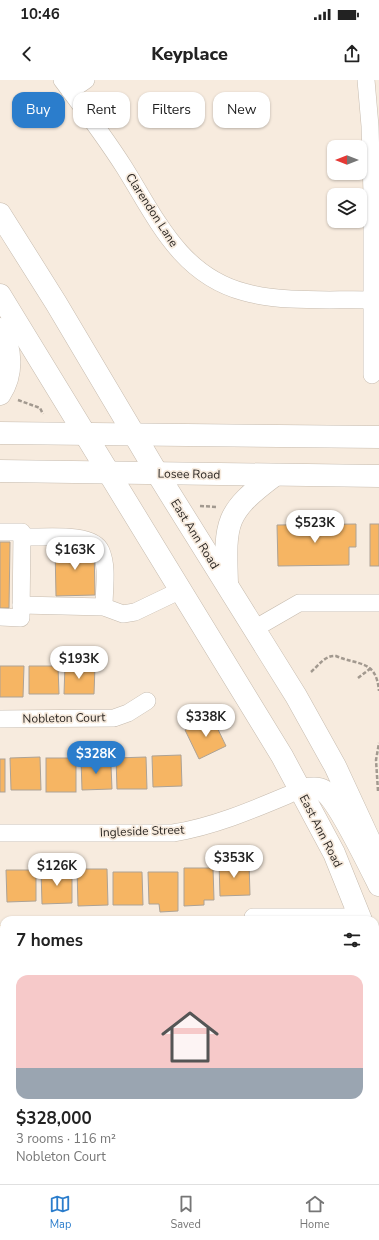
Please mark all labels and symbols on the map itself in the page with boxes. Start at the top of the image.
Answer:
north arrow [327,140,367,180]
street label: Clarendon Lane [122,170,182,250]
street label: Losee Road [158,465,220,483]
street label: East Ann Road [167,496,223,572]
pin: $523K [287,510,343,544]
pin: $163K [47,537,103,571]
pin: $193K [51,646,107,680]
pin: $338K [178,704,234,738]
street label: Nobleton Court [22,709,106,727]
pin: $328K [68,741,124,775]
street label: East Ann Road [296,792,346,870]
street label: Ingleside Street [99,822,185,840]
pin: $353K [206,845,262,879]
pin: $126K [29,853,85,887]

